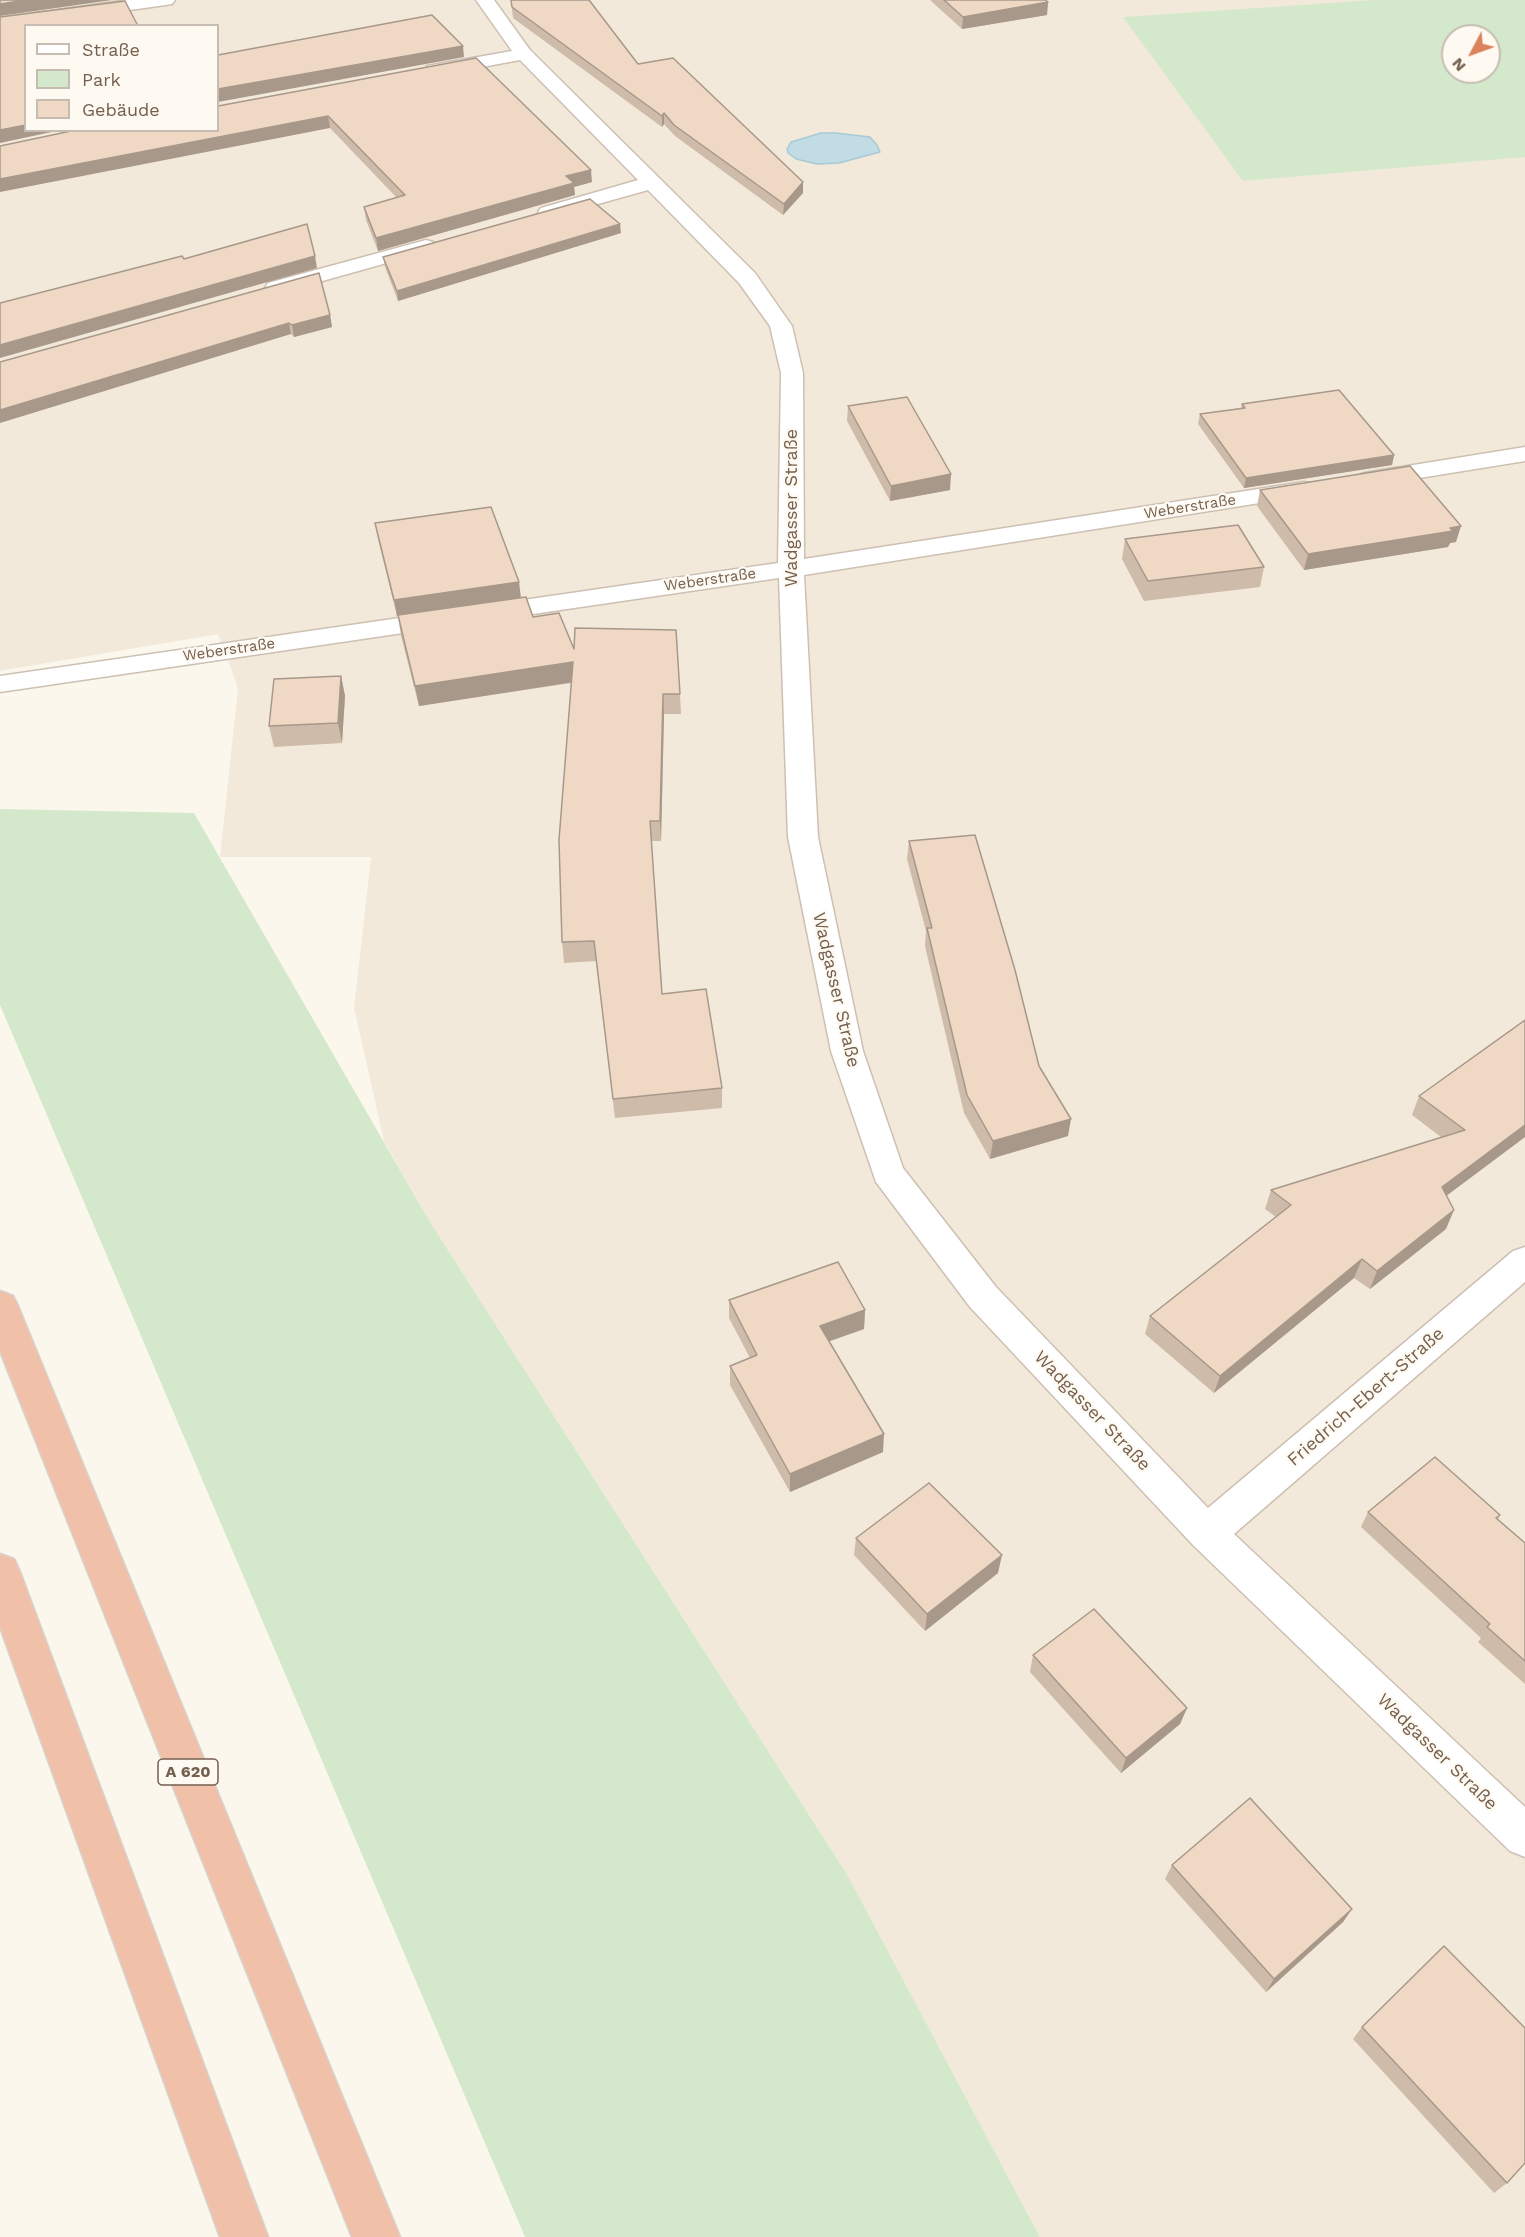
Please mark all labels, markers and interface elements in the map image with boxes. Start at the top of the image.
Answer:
legend [24,24,219,132]
north arrow [1441,24,1501,84]
text: Straße [82,39,140,60]
text: N [1447,54,1470,76]
text: Park [82,69,121,90]
text: Gebäude [82,99,160,120]
street label: Wadgasser Straße [781,429,803,587]
street label: Weberstraße [1143,491,1237,523]
street label: Weberstraße [663,565,757,595]
street label: Weberstraße [182,635,276,665]
street label: Wadgasser Straße [808,910,864,1070]
street label: Friedrich-Ebert-Straße [1283,1323,1449,1471]
street label: Wadgasser Straße [1029,1346,1155,1476]
street label: Wadgasser Straße [1372,1689,1502,1815]
road number: A 620 [158,1759,218,1785]

